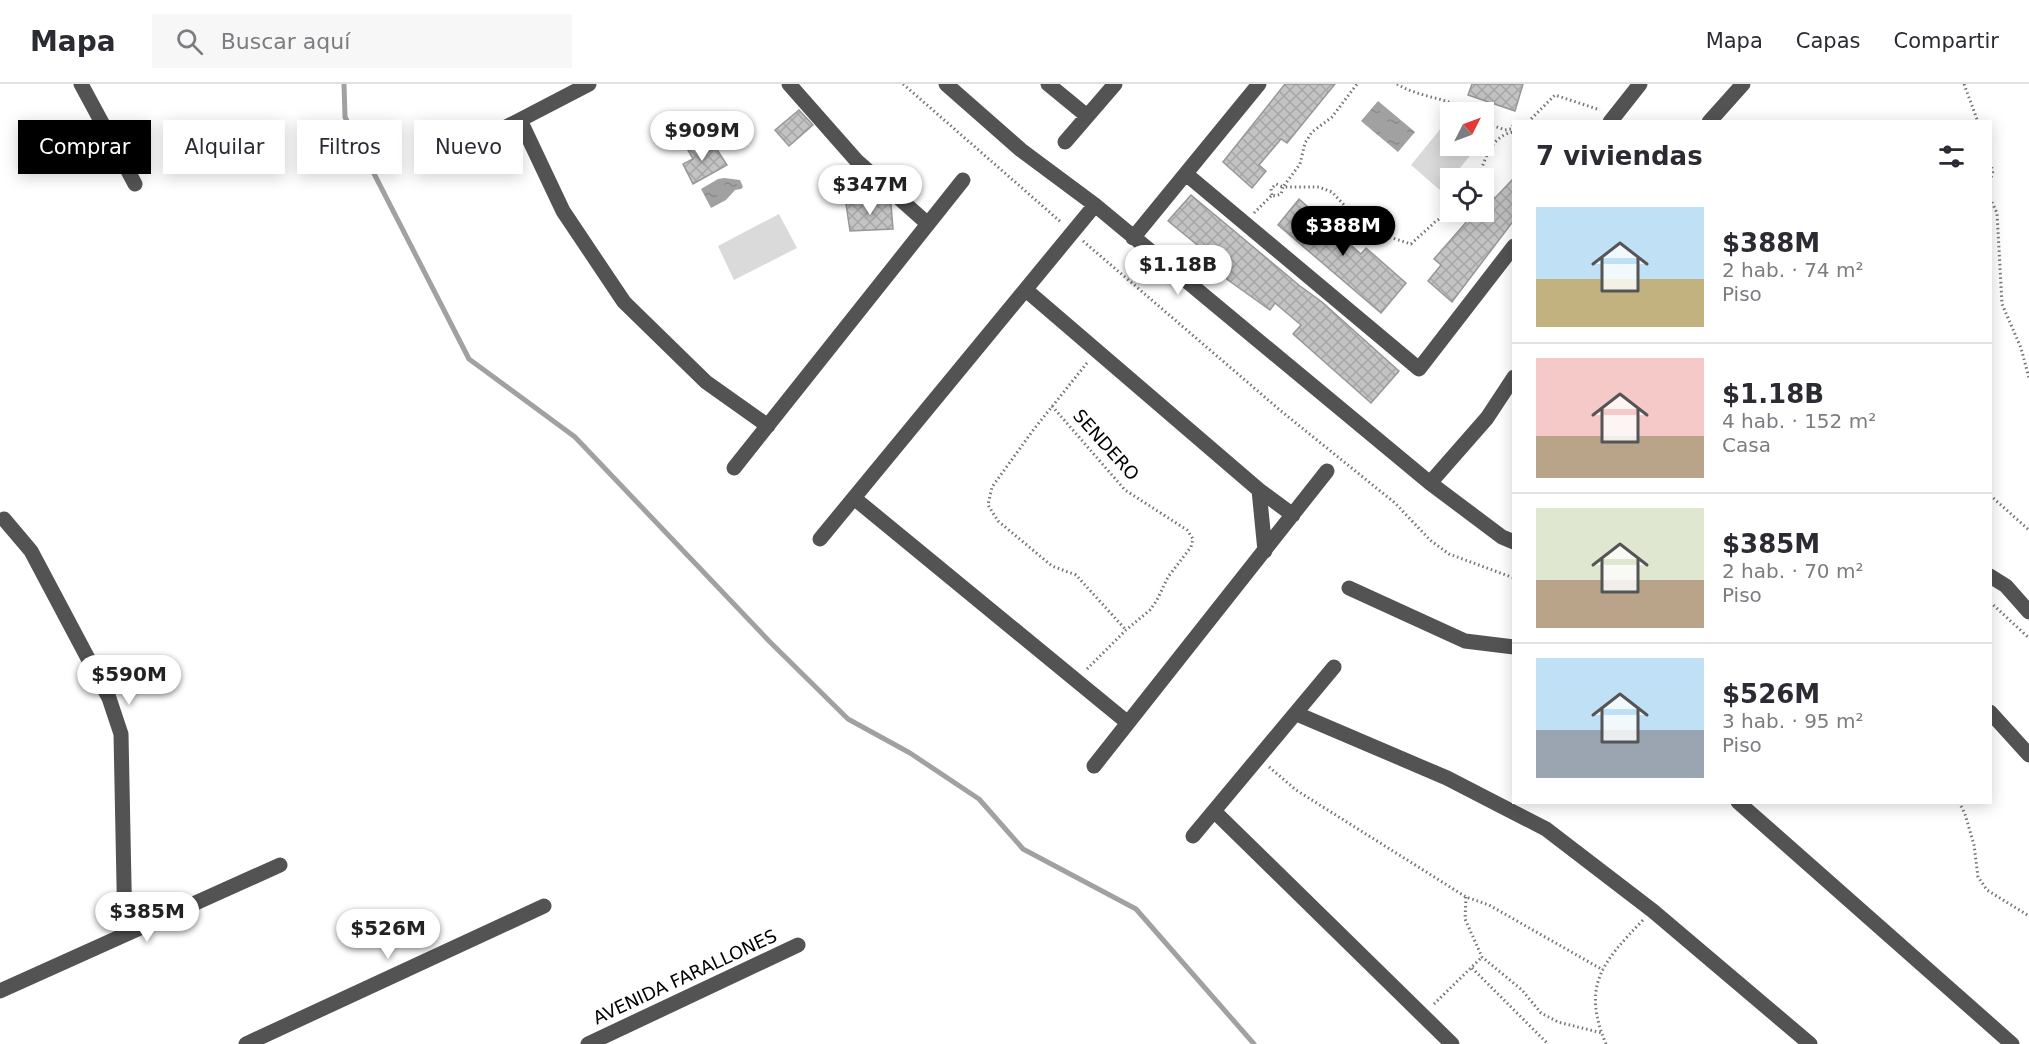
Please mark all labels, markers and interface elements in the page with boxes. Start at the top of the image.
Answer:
search box [152,14,572,68]
text: Mapa [30,25,116,58]
icon: search [173,25,206,58]
text: Buscar aquí [221,29,350,54]
text: Mapa [1706,29,1763,53]
text: Capas [1796,29,1860,53]
text: Compartir [1893,29,1999,53]
north arrow [1440,102,1494,156]
map controls [1440,102,1494,222]
pin: $909M [660,111,744,162]
text: $909M [664,118,740,142]
chip: Comprar [18,120,151,174]
chip: Alquilar [163,120,285,174]
chip: Filtros [297,120,402,174]
chip: Nuevo [414,120,523,174]
icon: filters [1935,140,1968,173]
text: 7 viviendas [1536,141,1703,171]
pin: $347M [828,165,912,216]
button: locate [1440,168,1494,222]
text: $347M [832,172,908,196]
pin: $388M [1301,206,1385,257]
text: $388M [1305,213,1381,237]
text: $388M [1722,228,1820,258]
icon: home [1584,231,1656,303]
pin: $1.18B [1129,245,1227,296]
text: $1.18B [1139,252,1217,276]
text: 2 hab. · 74 m² [1722,258,1863,282]
text: Piso [1722,282,1762,306]
text: $1.18B [1722,379,1824,409]
icon: home [1584,382,1656,454]
street label: SENDERO [1069,405,1144,484]
text: 4 hab. · 152 m² [1722,409,1876,433]
text: Casa [1722,433,1771,457]
text: $385M [1722,529,1820,559]
icon: home [1584,532,1656,604]
text: 2 hab. · 70 m² [1722,559,1863,583]
text: Piso [1722,583,1762,607]
pin: $590M [87,655,171,706]
text: $590M [91,662,167,686]
text: $526M [1722,679,1820,709]
icon: home [1584,682,1656,754]
text: 3 hab. · 95 m² [1722,709,1863,733]
text: Piso [1722,733,1762,757]
pin: $385M [105,892,189,943]
text: $385M [109,899,185,923]
pin: $526M [346,909,430,960]
text: $526M [350,916,426,940]
street label: AVENIDA FARALLONES [590,925,780,1028]

